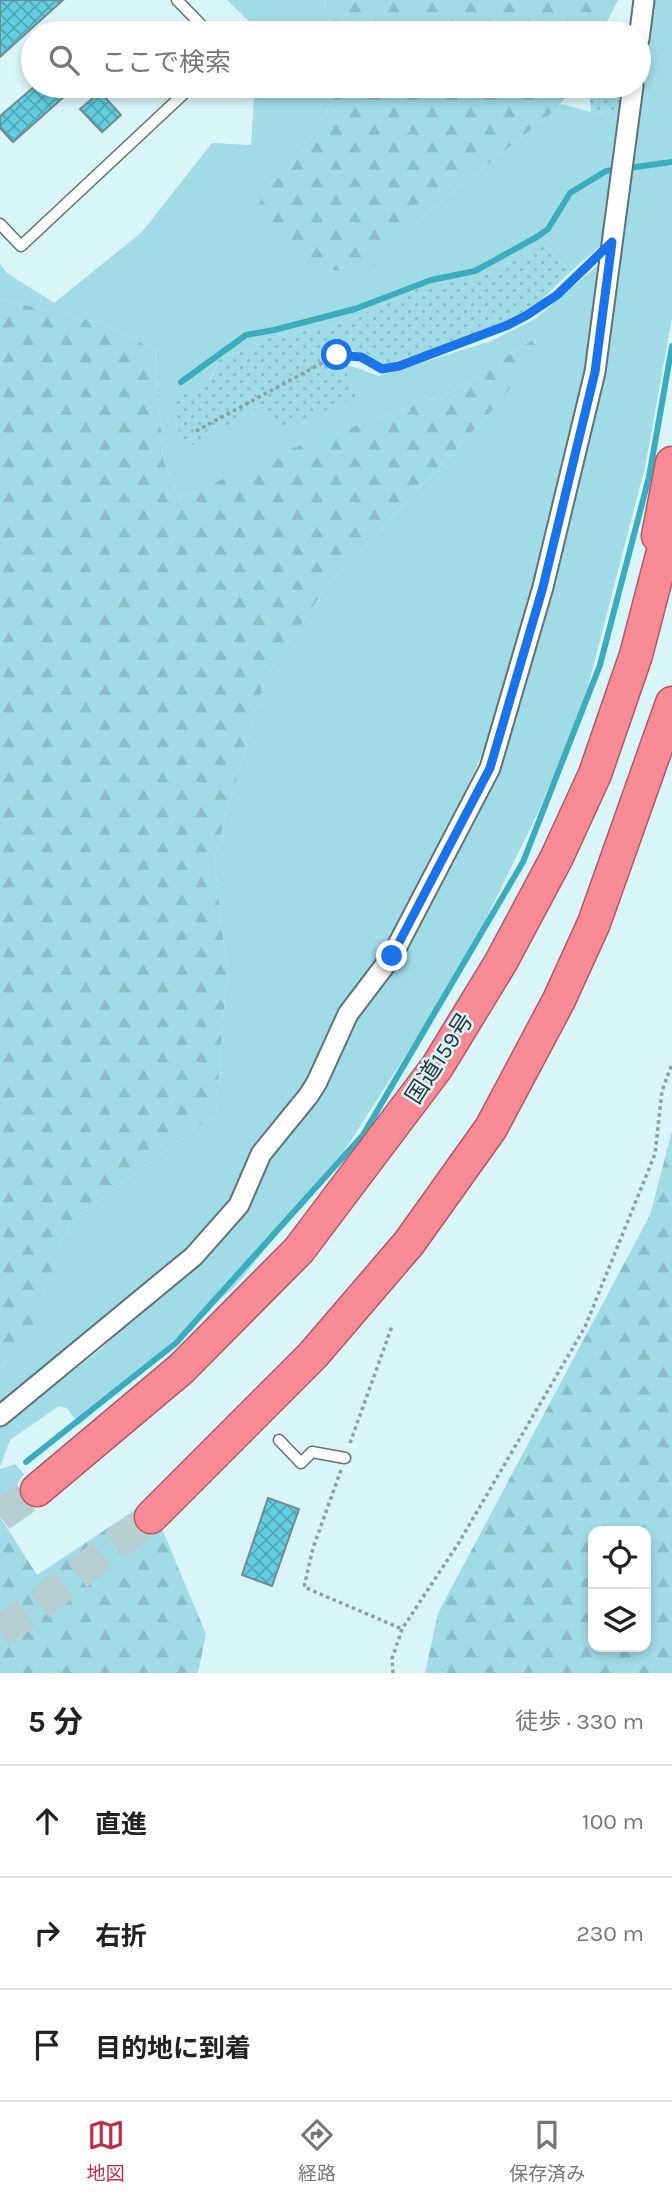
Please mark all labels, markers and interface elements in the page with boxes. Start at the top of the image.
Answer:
search box [21,21,651,98]
icon: search [45,41,83,79]
text: ここで検索 [101,47,231,78]
route start [321,339,352,370]
route end [376,940,407,971]
street label: 国道159号 [400,1008,479,1109]
map controls [588,1526,651,1652]
button: locate [588,1526,651,1589]
button: layers [588,1589,651,1652]
text: 5 分 [28,1704,83,1740]
text: 徒歩 · 330 m [515,1708,644,1735]
icon: ahead [28,1802,66,1840]
text: 100 m [582,1808,644,1835]
text: 直進 [95,1809,147,1840]
icon: right [28,1914,66,1952]
text: 230 m [576,1920,644,1947]
text: 右折 [95,1921,147,1952]
icon: arrive [28,2026,66,2064]
text: 目的地に到着 [95,2033,251,2064]
tab: 地図 [87,2116,125,2185]
tab: 経路 [298,2116,336,2185]
tab: 保存済み [509,2116,585,2185]

